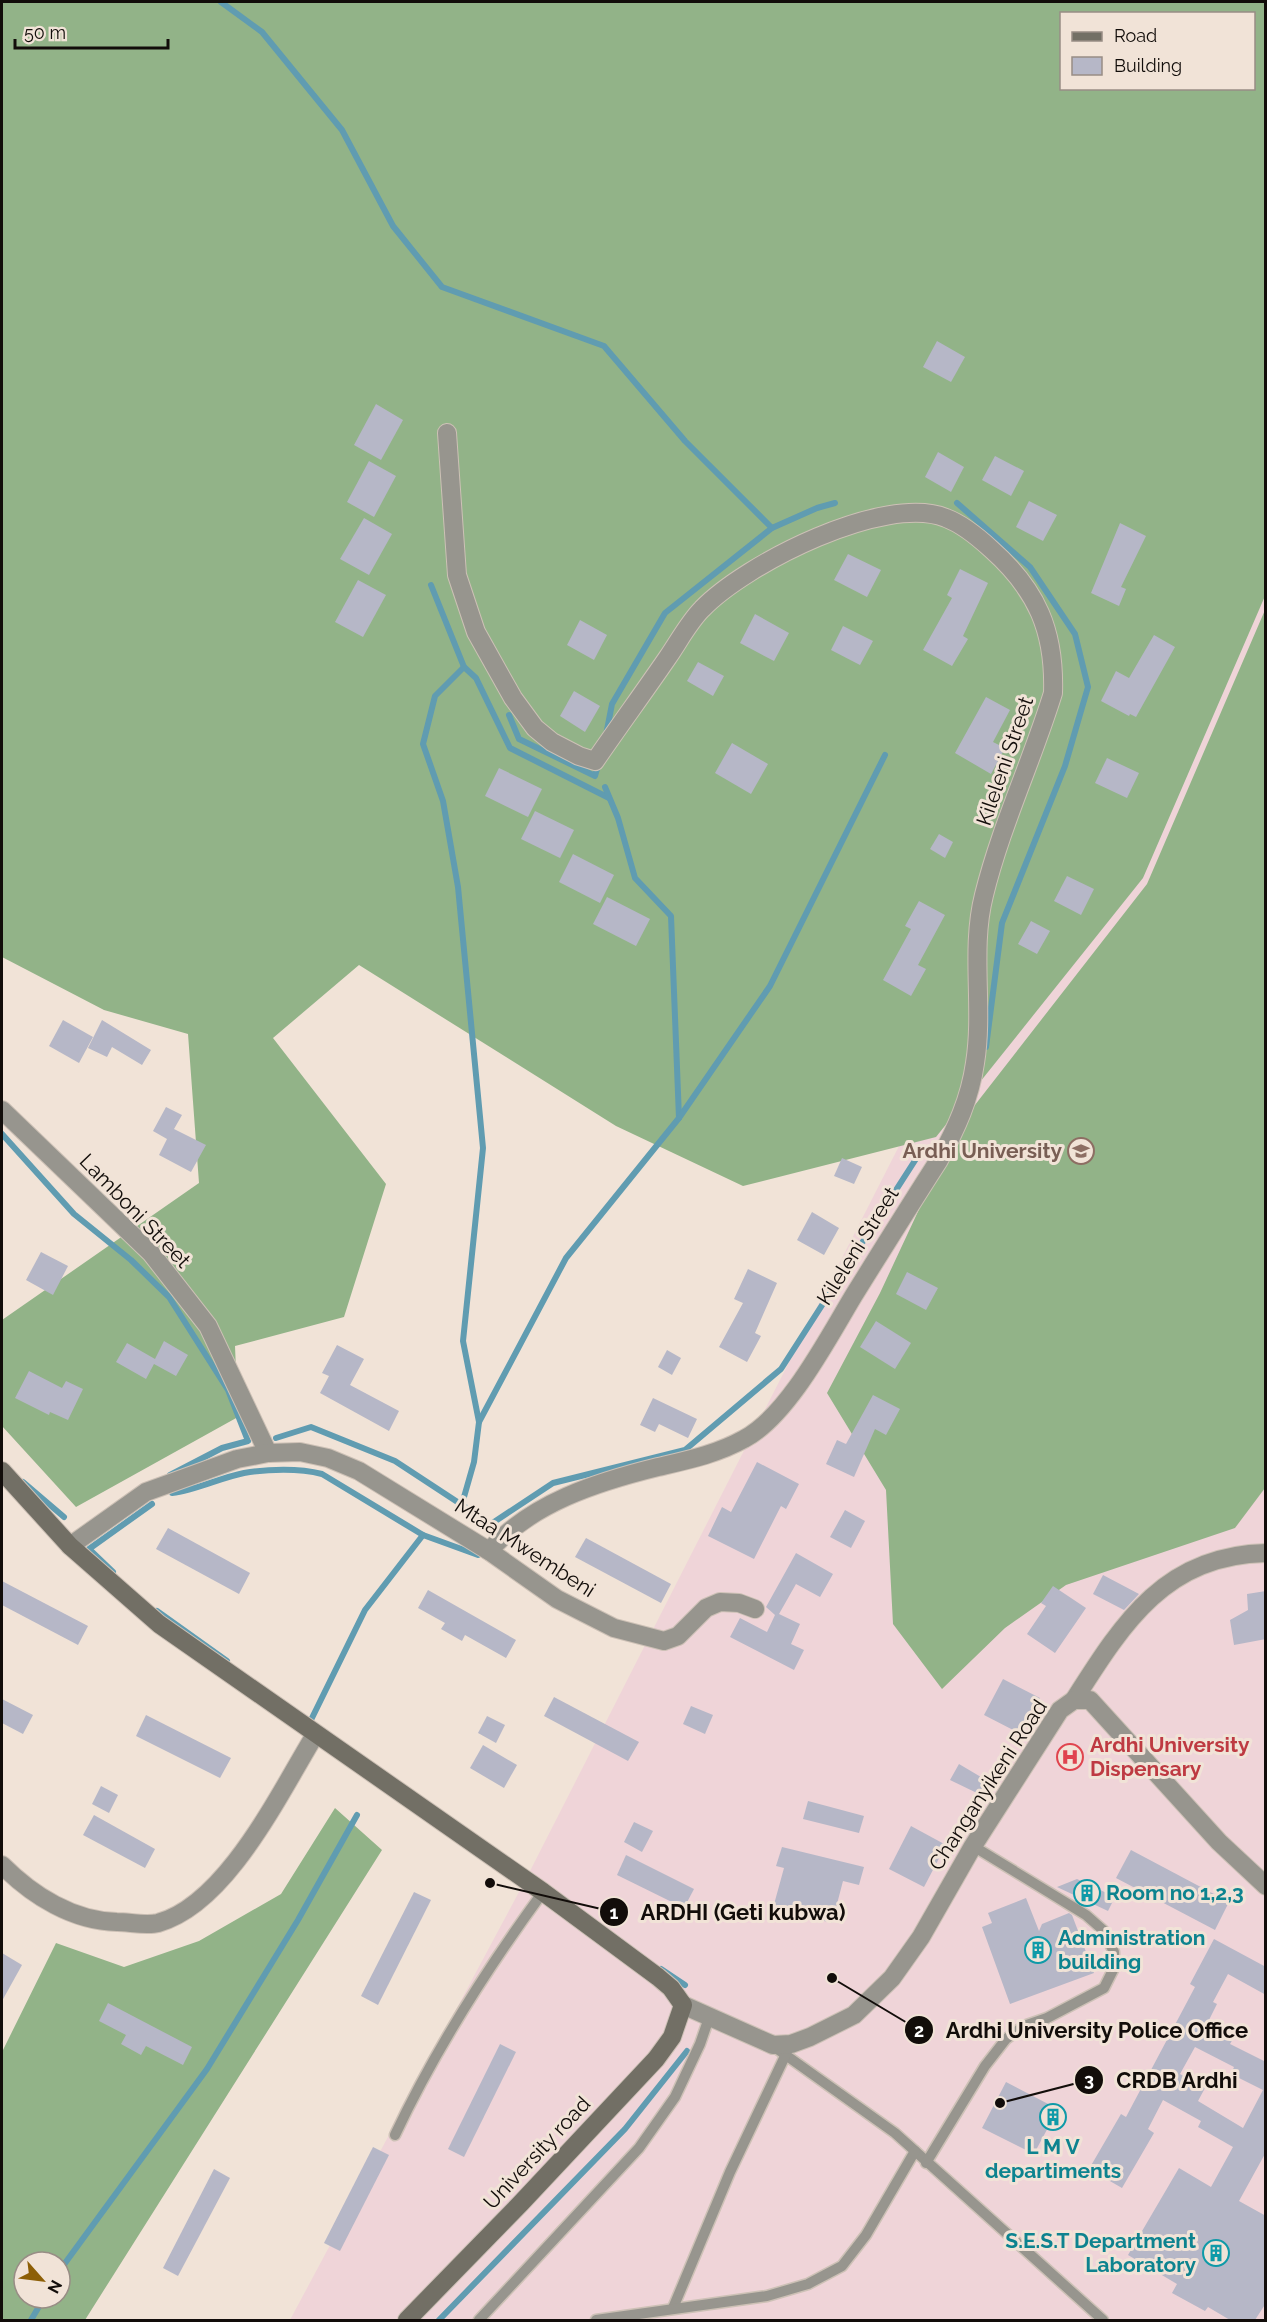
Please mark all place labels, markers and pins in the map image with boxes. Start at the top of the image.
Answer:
school or university icon: Ardhi University [1066,1136,1096,1166]
place label: Ardhi University [902,1138,1062,1163]
place label: Ardhi University Dispensary [1090,1732,1250,1781]
hospital icon: Ardhi University Dispensary [1055,1742,1085,1772]
building icon: Room no 1,2,3 [1072,1878,1102,1908]
place label: Room no 1,2,3 [1106,1880,1244,1905]
callout: ARDHI (Geti kubwa) [599,1892,857,1932]
place label: Administration building [1058,1925,1206,1974]
building icon: Administration building [1023,1935,1053,1965]
callout: Ardhi University Police Office [904,2010,1261,2050]
callout: CRDB Ardhi [1074,2060,1250,2100]
building icon: L M V departiments [1038,2102,1068,2132]
place label: L M V departiments [985,2134,1121,2183]
place label: S.E.S.T Department Laboratory [1005,2228,1196,2277]
building icon: S.E.S.T Department Laboratory [1201,2238,1231,2268]

